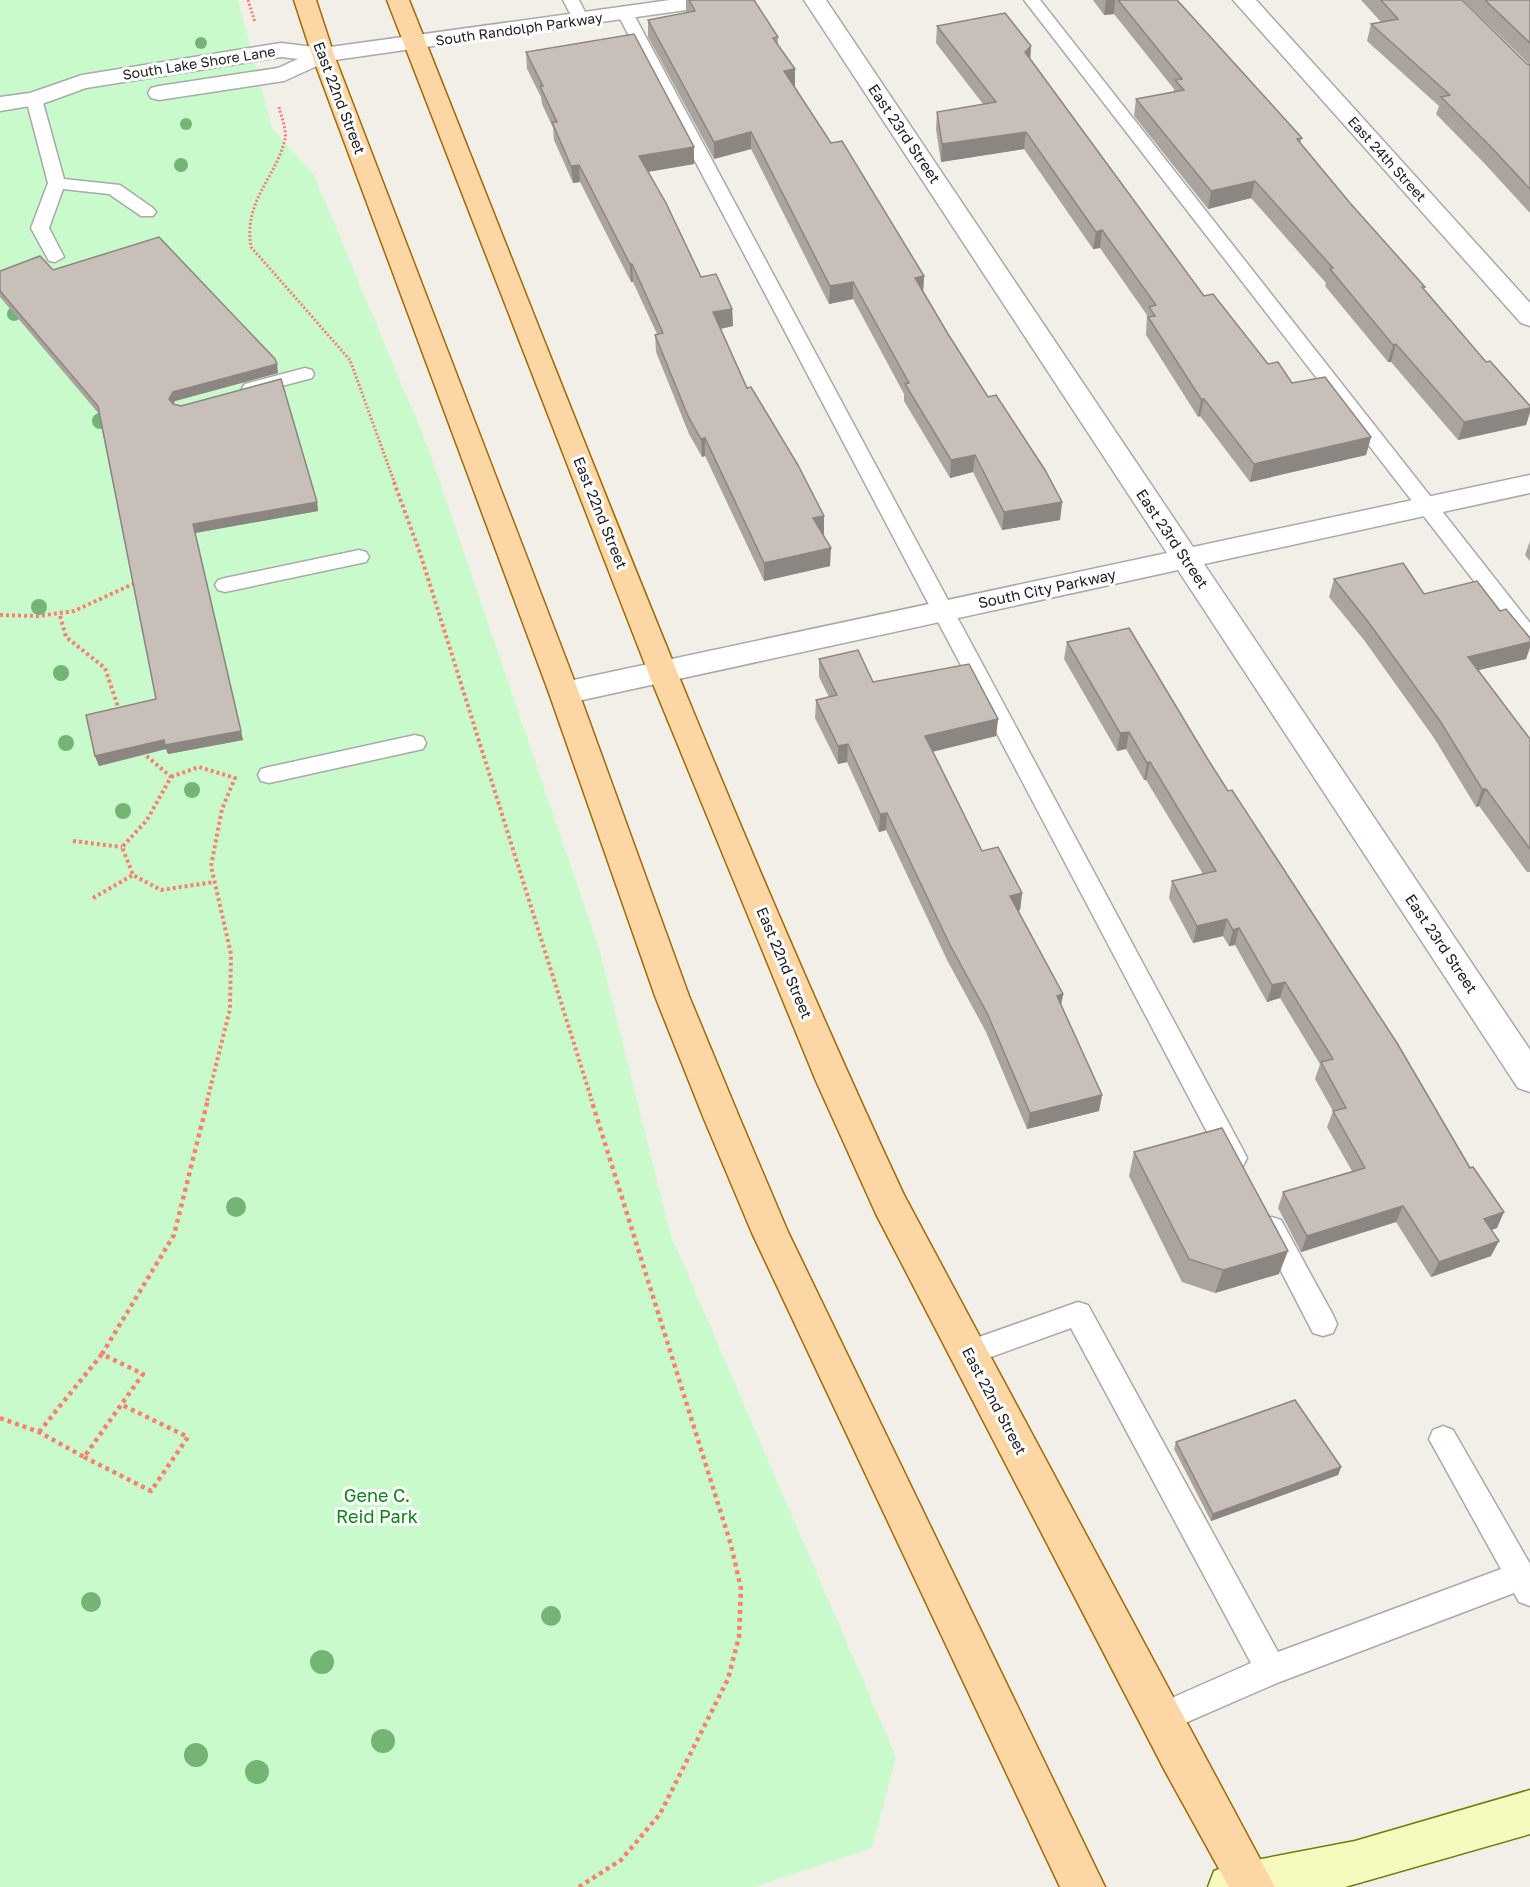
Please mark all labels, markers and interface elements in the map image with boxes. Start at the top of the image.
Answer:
street label: South Randolph Parkway [434,8,604,49]
street label: East 22nd Street [310,39,370,157]
street label: South Lake Shore Lane [121,42,277,83]
street label: East 23rd Street [865,80,945,186]
street label: East 24th Street [1345,113,1430,205]
street label: East 22nd Street [570,454,632,571]
street label: East 23rd Street [1133,485,1213,591]
street label: South City Parkway [976,565,1118,611]
street label: East 23rd Street [1402,890,1482,996]
street label: East 22nd Street [753,904,816,1021]
street label: East 22nd Street [959,1344,1031,1457]
park label: Gene C. Reid Park [336,1484,418,1527]

